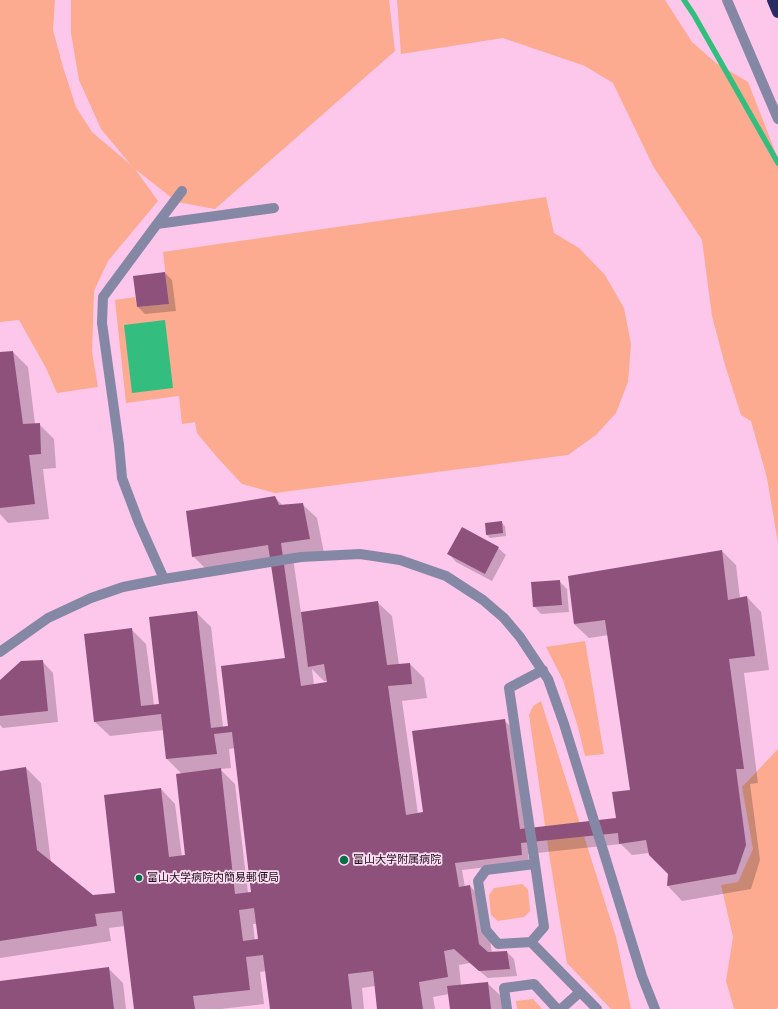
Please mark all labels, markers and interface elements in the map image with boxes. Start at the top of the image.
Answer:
place label: 富山大学附属病院 [353,853,441,867]
marker: 富山大学附属病院 [338,854,350,866]
place label: 富山大学病院内簡易郵便局 [147,871,279,885]
marker: 富山大学病院内簡易郵便局 [134,873,144,883]

